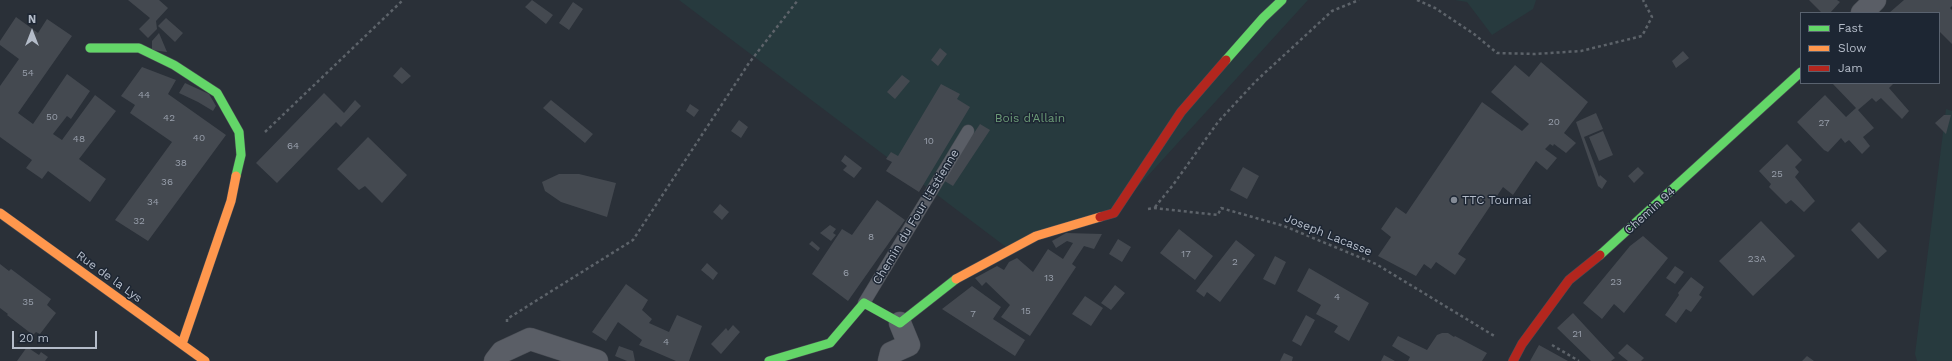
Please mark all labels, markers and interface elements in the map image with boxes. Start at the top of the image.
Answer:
north arrow [12,12,52,52]
legend [1800,12,1940,84]
text: N [28,13,36,26]
text: Fast [1838,21,1863,35]
text: Slow [1838,41,1866,55]
text: Jam [1838,61,1863,75]
house number: 54 [22,67,34,79]
house number: 44 [138,89,150,101]
house number: 50 [46,111,58,123]
park label: Bois d'Allain [995,111,1065,125]
house number: 42 [163,112,175,124]
house number: 20 [1548,116,1560,128]
house number: 27 [1818,117,1830,129]
house number: 40 [193,132,205,144]
house number: 48 [73,133,85,145]
house number: 10 [924,135,934,147]
house number: 64 [287,140,299,152]
street label: Chemin du Four l'Estienne [870,147,962,287]
house number: 38 [175,157,187,169]
house number: 25 [1771,168,1783,180]
house number: 36 [161,176,173,188]
street label: Chemin 94 [1622,184,1678,238]
place label: TTC Tournai [1462,193,1531,207]
marker: TTC Tournai [1449,195,1459,205]
house number: 34 [147,196,159,208]
street label: Joseph Lacasse [1282,211,1374,259]
house number: 32 [133,215,145,227]
house number: 8 [868,231,874,243]
street label: Rue de la Lys [73,248,145,306]
house number: 17 [1181,248,1191,260]
house number: 23A [1748,253,1766,265]
house number: 2 [1232,256,1238,268]
house number: 6 [843,267,849,279]
house number: 13 [1044,272,1054,284]
house number: 23 [1610,276,1622,288]
house number: 4 [1334,291,1340,303]
house number: 35 [22,296,34,308]
house number: 15 [1021,305,1031,317]
house number: 7 [970,308,976,320]
scale bar [14,323,99,349]
house number: 21 [1572,328,1582,340]
text: 20 m [19,331,49,345]
house number: 4 [663,336,669,348]

